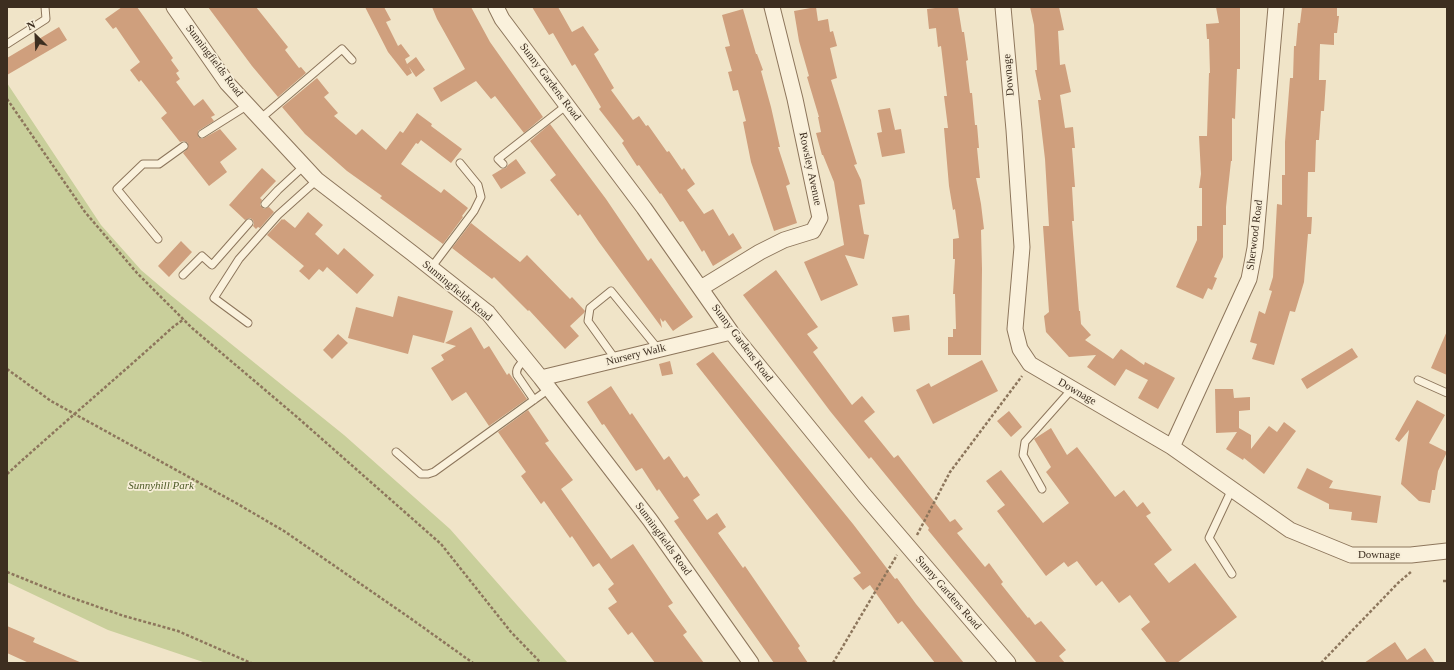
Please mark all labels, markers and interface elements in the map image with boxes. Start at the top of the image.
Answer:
north arrow [16,16,56,56]
text: N [25,18,37,32]
street label: Sunningfields Road [183,22,245,100]
street label: Sunny Gardens Road [517,41,583,123]
street label: Downage [1001,53,1017,97]
street label: Rowsley Avenue [796,131,824,207]
street label: Sherwood Road [1244,199,1266,271]
street label: Sunningfields Road [419,258,495,324]
street label: Sunny Gardens Road [709,302,775,384]
street label: Nursery Walk [605,341,667,369]
street label: Downage [1055,376,1099,408]
park label: Sunnyhill Park [128,479,194,493]
street label: Sunningfields Road [632,500,694,578]
street label: Downage [1358,548,1400,562]
street label: Sunny Gardens Road [912,553,984,633]

